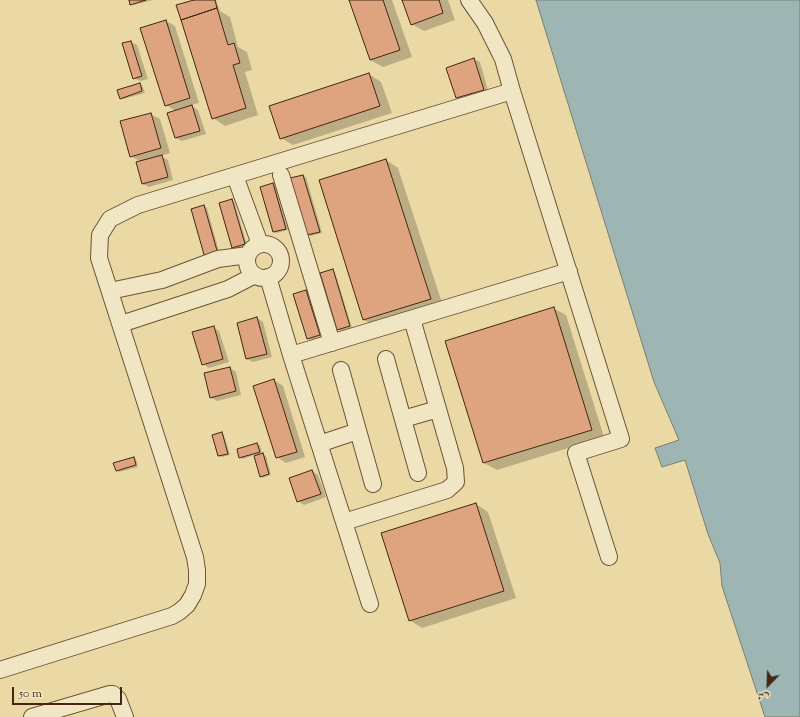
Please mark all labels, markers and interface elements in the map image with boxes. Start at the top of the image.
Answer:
north arrow [748,665,788,705]
scale bar [14,679,124,705]
text: 50 m [19,685,42,703]
text: ش [755,687,771,706]

